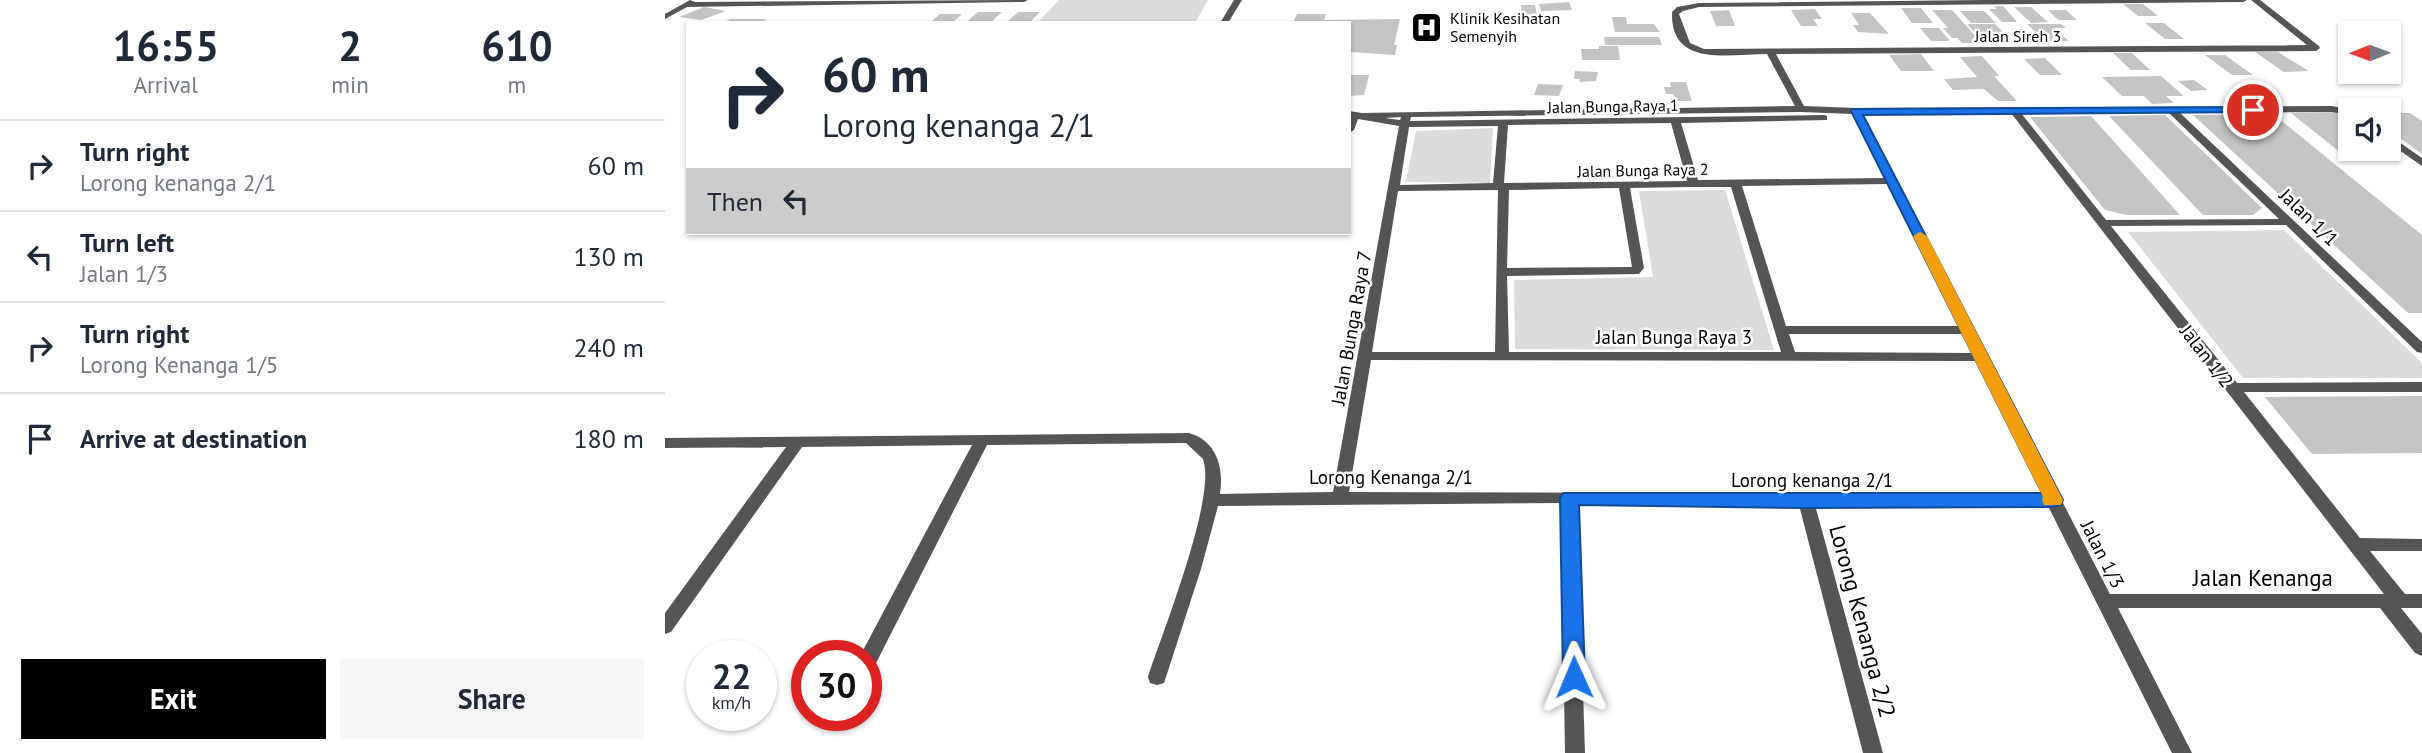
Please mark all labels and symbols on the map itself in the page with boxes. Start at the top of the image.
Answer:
place label: Klinik Kesihatan Semenyih [1450,8,1560,46]
hospital icon: Klinik Kesihatan Semenyih [1410,10,1444,44]
north arrow [2338,21,2401,84]
street label: Jalan Sireh 3 [1974,26,2061,46]
pin [2223,80,2283,140]
street label: Jalan Bunga Raya 1 [1546,95,1679,117]
street label: Jalan Bunga Raya 2 [1576,159,1709,181]
street label: Jalan 1/1 [2274,182,2344,251]
street label: Jalan Bunga Raya 7 [1325,249,1376,408]
street label: Jalan 1/2 [2175,319,2239,392]
street label: Jalan Bunga Raya 3 [1595,325,1752,349]
street label: Lorong Kenanga 2/1 [1309,465,1473,489]
street label: Lorong kenanga 2/1 [1731,468,1893,492]
street label: Jalan 1/3 [2075,515,2130,592]
street label: Lorong Kenanga 2/2 [1823,521,1903,721]
street label: Jalan Kenanga [2192,563,2333,592]
speed limit sign: 30 [791,640,882,731]
position arrow [1537,640,1611,714]

